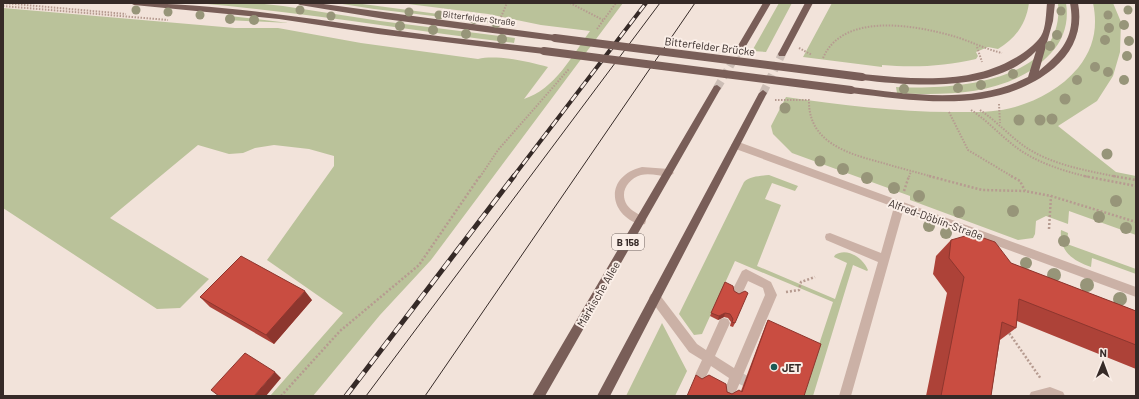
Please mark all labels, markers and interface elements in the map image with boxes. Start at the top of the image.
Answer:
street label: Bitterfelder Straße [442,8,516,28]
street label: Bitterfelder Brücke [664,34,756,58]
street label: Alfred-Döblin-Straße [887,196,985,242]
road number: B 158 [612,234,644,250]
street label: Märkische Allee [574,259,622,329]
north arrow [1083,343,1123,383]
text: N [1099,346,1107,359]
place label: JET [782,361,802,374]
marker: JET [769,362,779,372]

